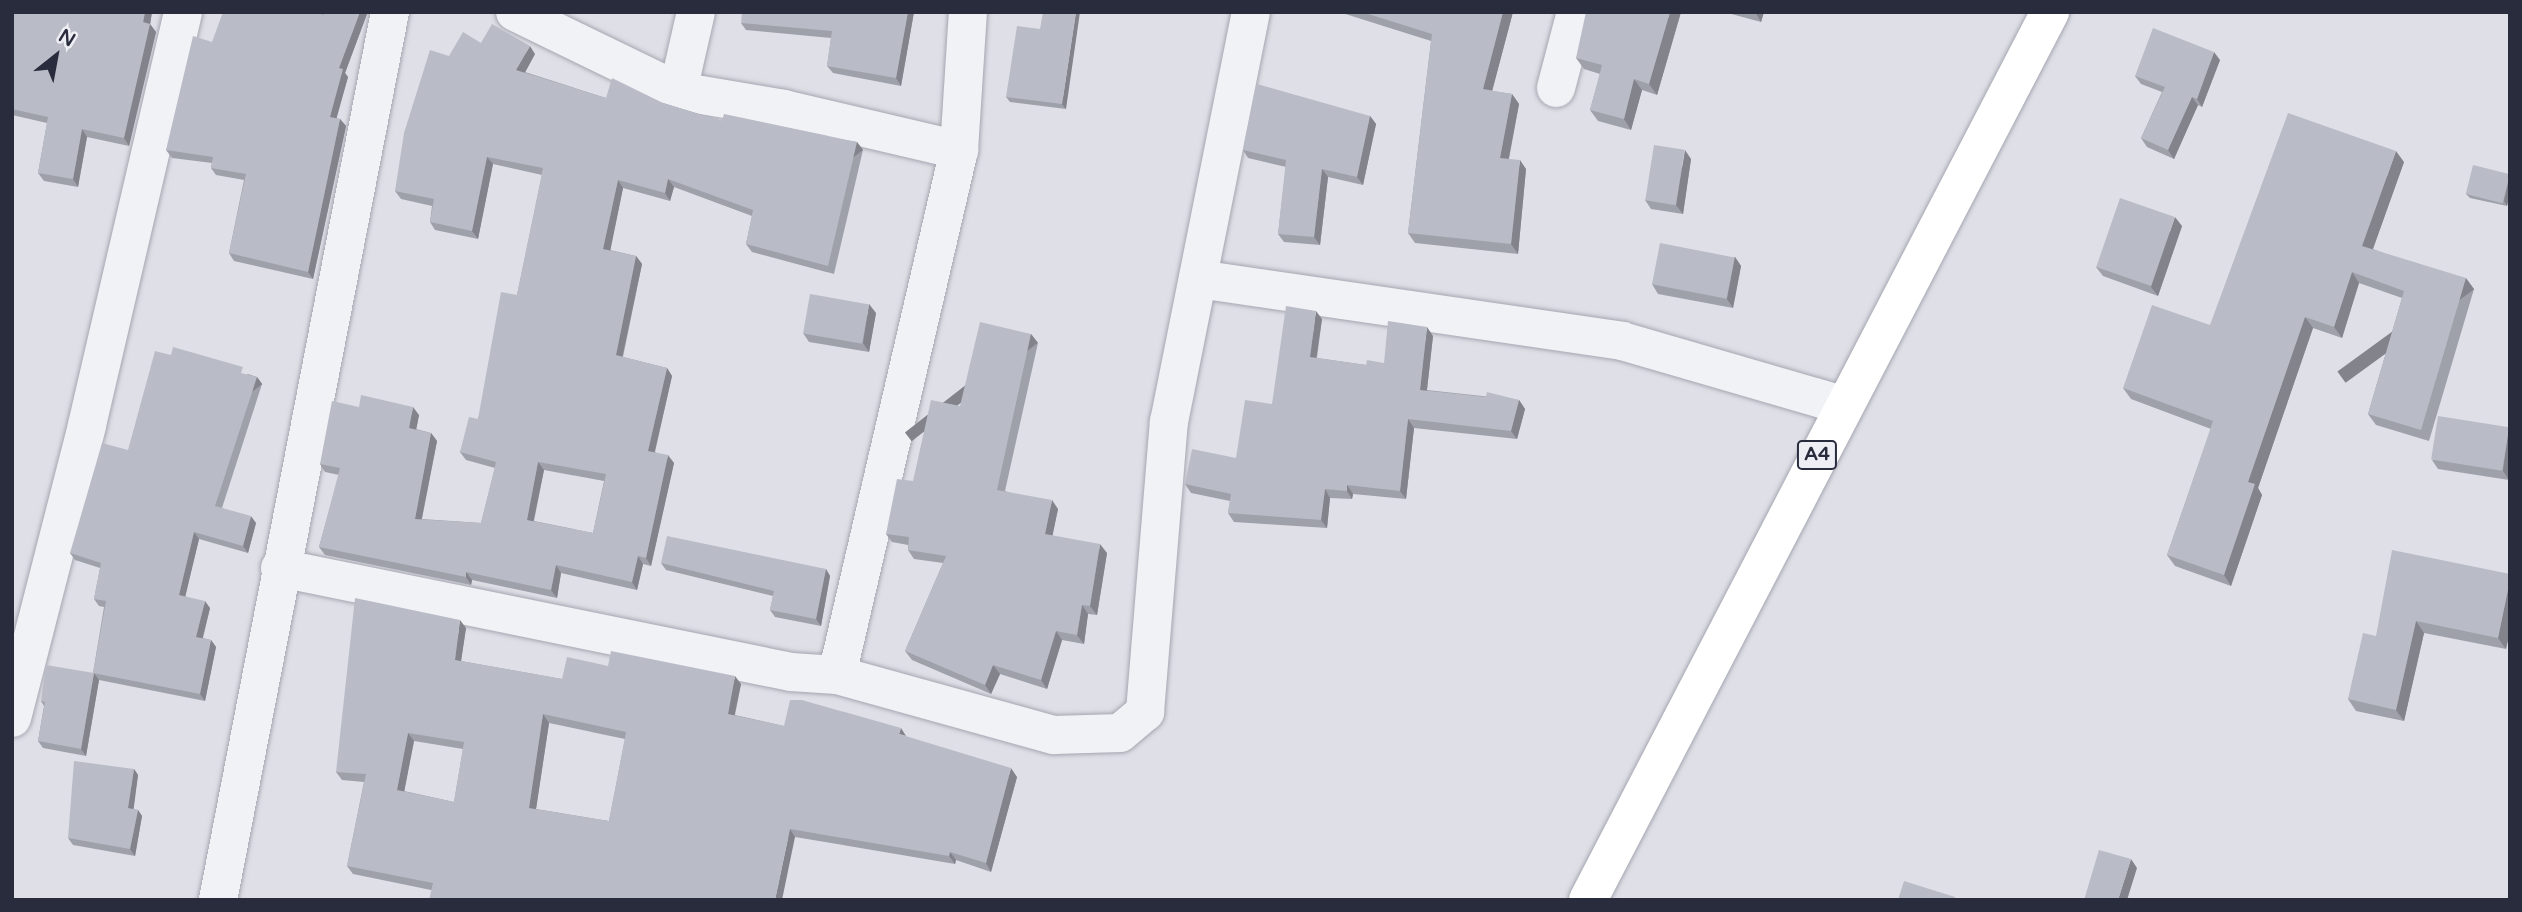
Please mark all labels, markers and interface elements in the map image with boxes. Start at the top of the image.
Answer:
north arrow [21,21,91,91]
text: N [55,25,79,51]
road number: A4 [1796,440,1838,470]

